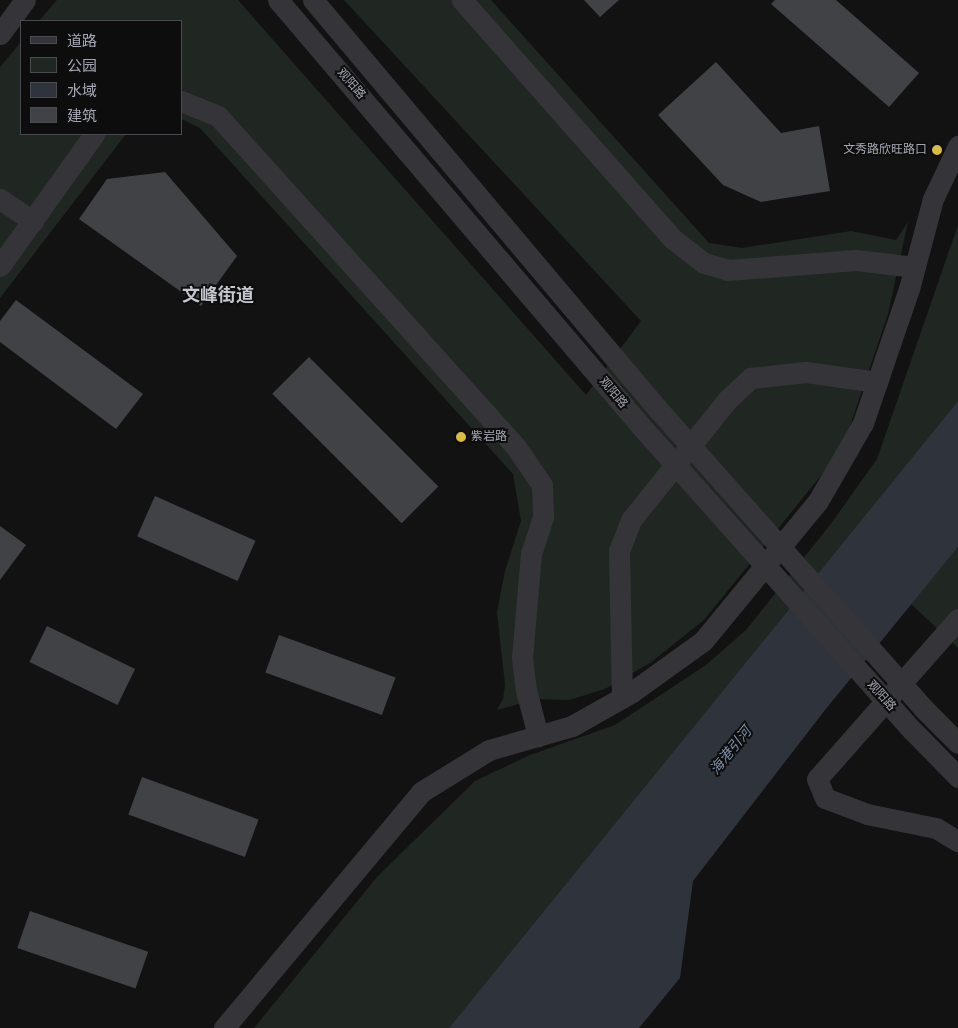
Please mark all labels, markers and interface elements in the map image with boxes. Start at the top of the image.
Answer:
legend [20,20,182,135]
text: 道路 [67,31,97,51]
text: 公园 [67,56,97,76]
street label: 观阳路 [334,66,368,102]
text: 水域 [67,81,97,101]
text: 建筑 [67,106,97,126]
place label: 文秀路欣旺路口 [843,143,927,157]
marker: 文秀路欣旺路口 [931,144,943,156]
district label: 文峰街道 [182,284,254,306]
street label: 观阳路 [596,375,630,411]
place label: 紫岩路 [471,430,507,444]
marker: 紫岩路 [455,431,467,443]
street label: 观阳路 [864,678,898,714]
water label: 海港引河 [707,724,755,778]

